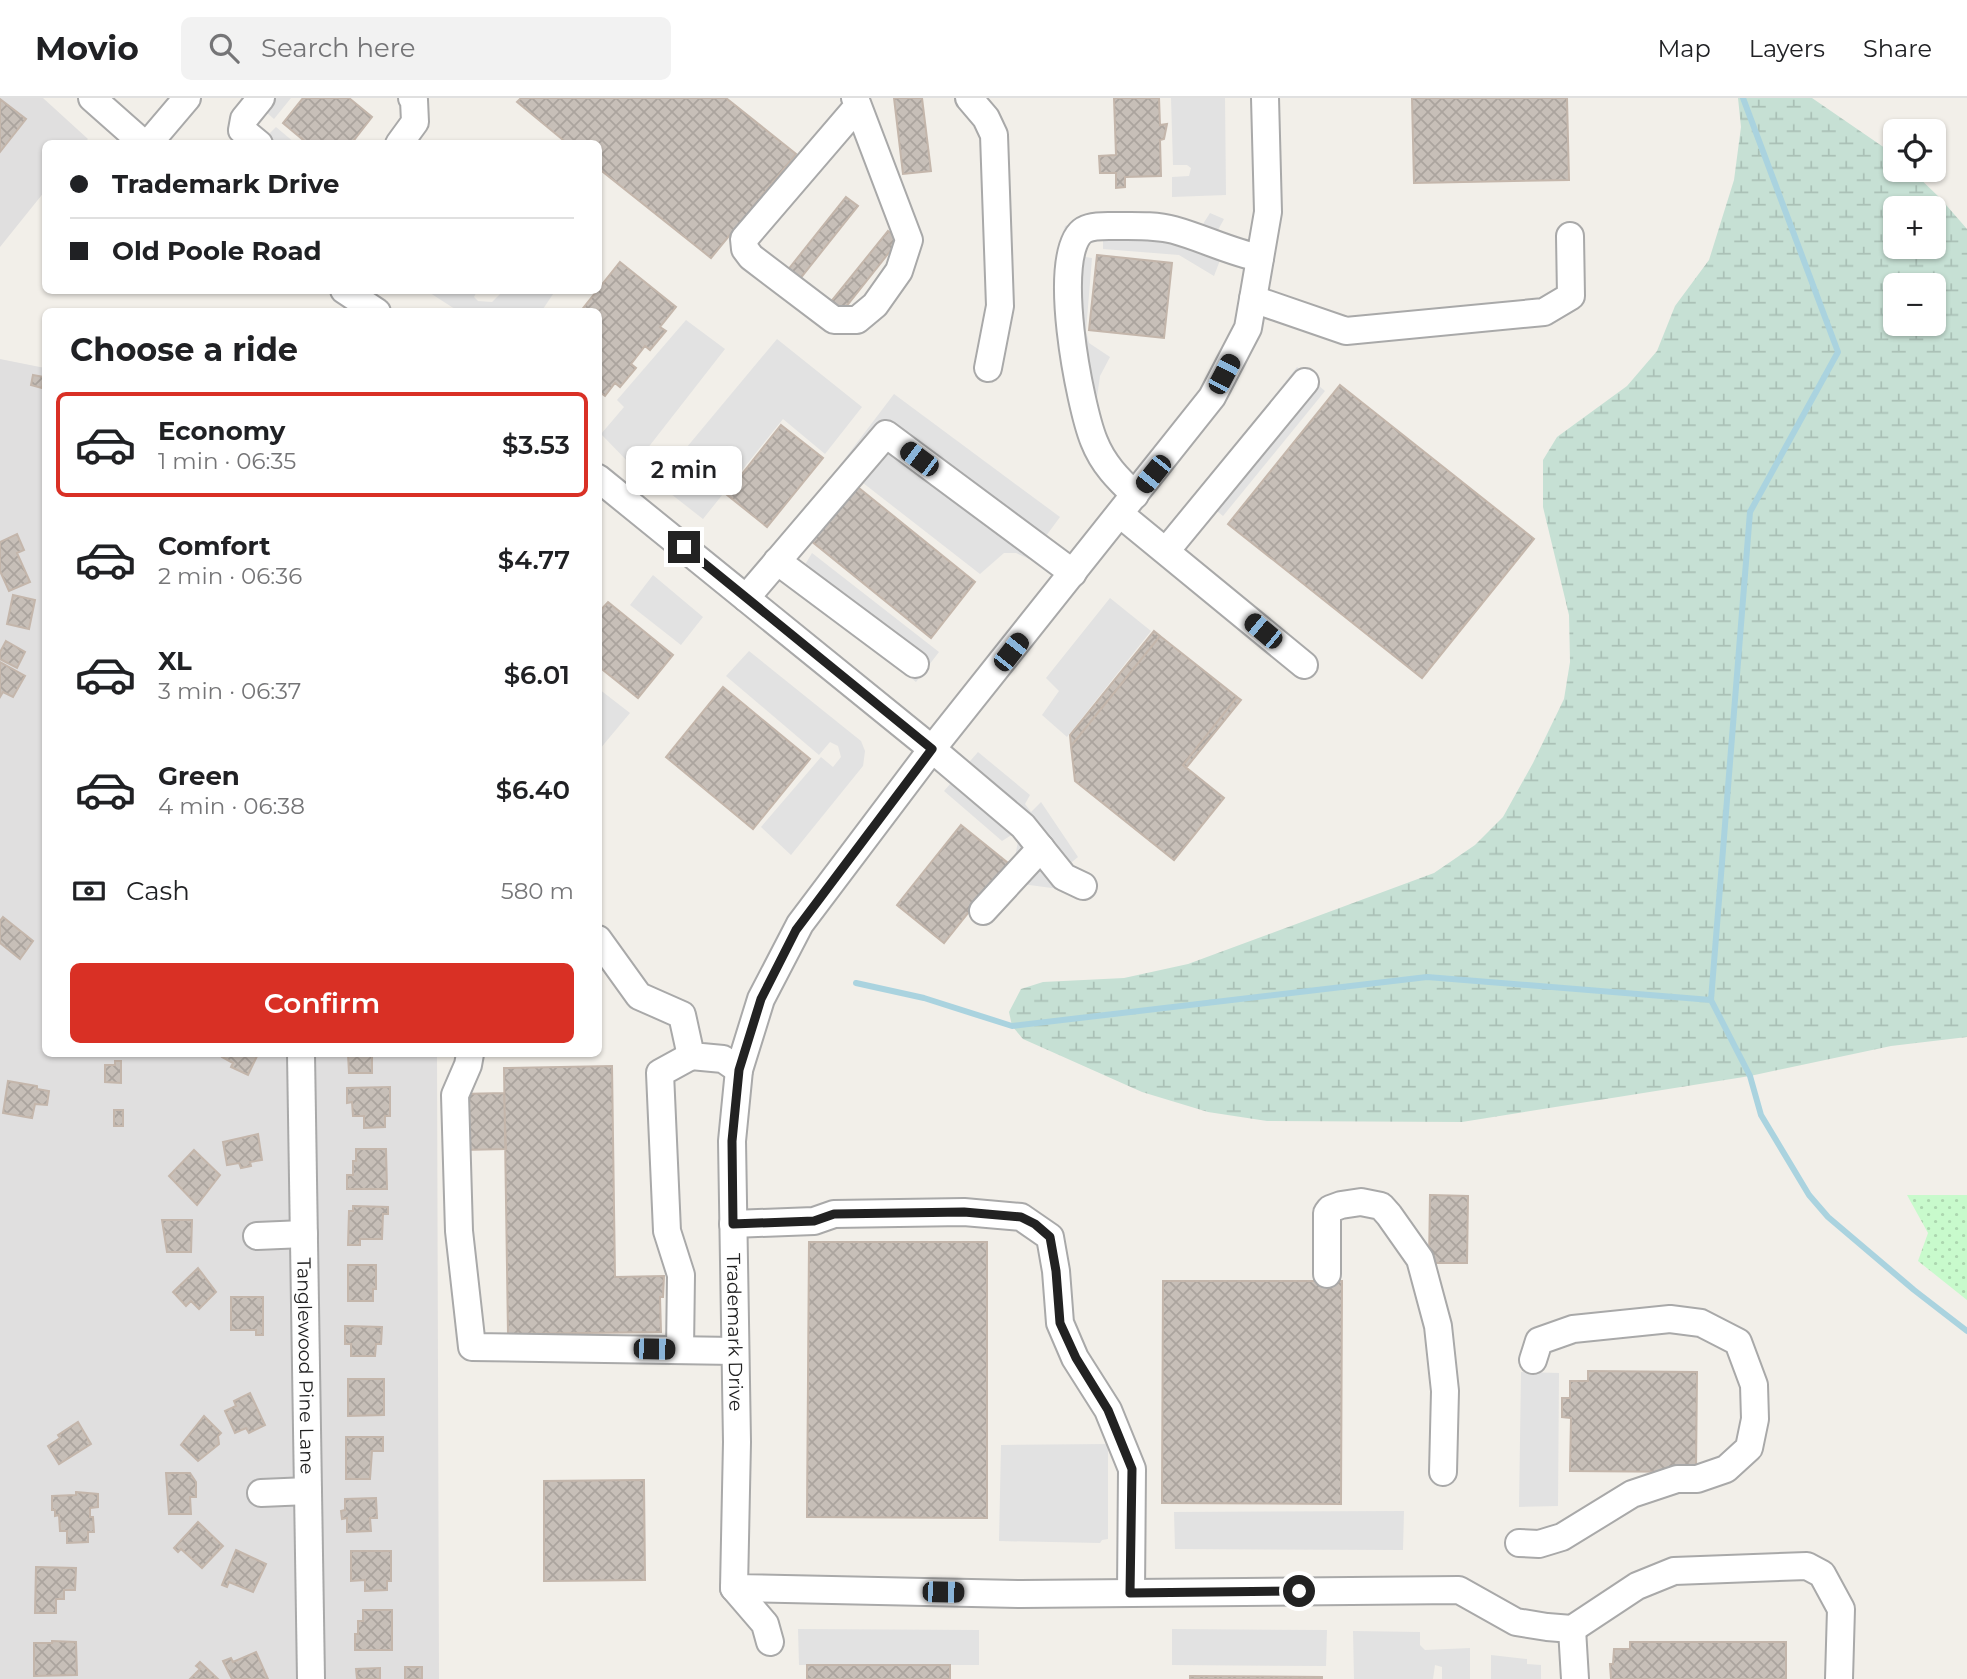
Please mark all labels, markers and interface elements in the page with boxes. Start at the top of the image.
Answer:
search box [181,17,671,80]
text: Movio [35,28,139,68]
icon: search [205,29,243,67]
text: Search here [261,32,416,64]
text: Map [1657,34,1711,63]
text: Layers [1749,34,1825,63]
text: Share [1863,34,1932,63]
map controls [1883,119,1946,336]
button: locate [1883,119,1946,182]
text: Trademark Drive [112,168,339,200]
button: + [1883,196,1946,259]
text: Old Poole Road [112,235,322,267]
button: − [1883,273,1946,336]
text: Choose a ride [70,330,298,369]
car [1205,351,1244,397]
icon: car [74,413,137,476]
text: Economy [158,415,285,447]
text: $3.53 [502,429,570,461]
car [896,438,943,480]
callout: 2 min [626,446,742,494]
text: 1 min · 06:35 [158,447,296,475]
car [1132,451,1175,497]
text: 2 min [651,456,717,484]
icon: car [74,528,137,591]
text: Comfort [158,530,270,562]
route end [668,531,700,563]
text: $4.77 [498,544,570,576]
text: 2 min · 06:36 [158,562,302,590]
car [1241,609,1286,653]
car [990,629,1033,675]
icon: car [74,643,137,706]
text: XL [158,645,192,677]
text: $6.01 [504,659,570,691]
text: 3 min · 06:37 [158,677,301,705]
icon: car [74,758,137,821]
text: Green [158,760,240,792]
text: $6.40 [496,774,570,806]
text: 4 min · 06:38 [158,792,305,820]
icon: cash [70,872,108,910]
text: Cash [126,875,190,907]
text: 580 m [501,877,574,905]
button: Confirm [70,963,574,1043]
street label: Trademark Drive [722,1253,747,1411]
street label: Tanglewood Pine Lane [292,1257,319,1475]
car [633,1338,676,1360]
route start [1283,1575,1315,1607]
car [922,1581,965,1603]

